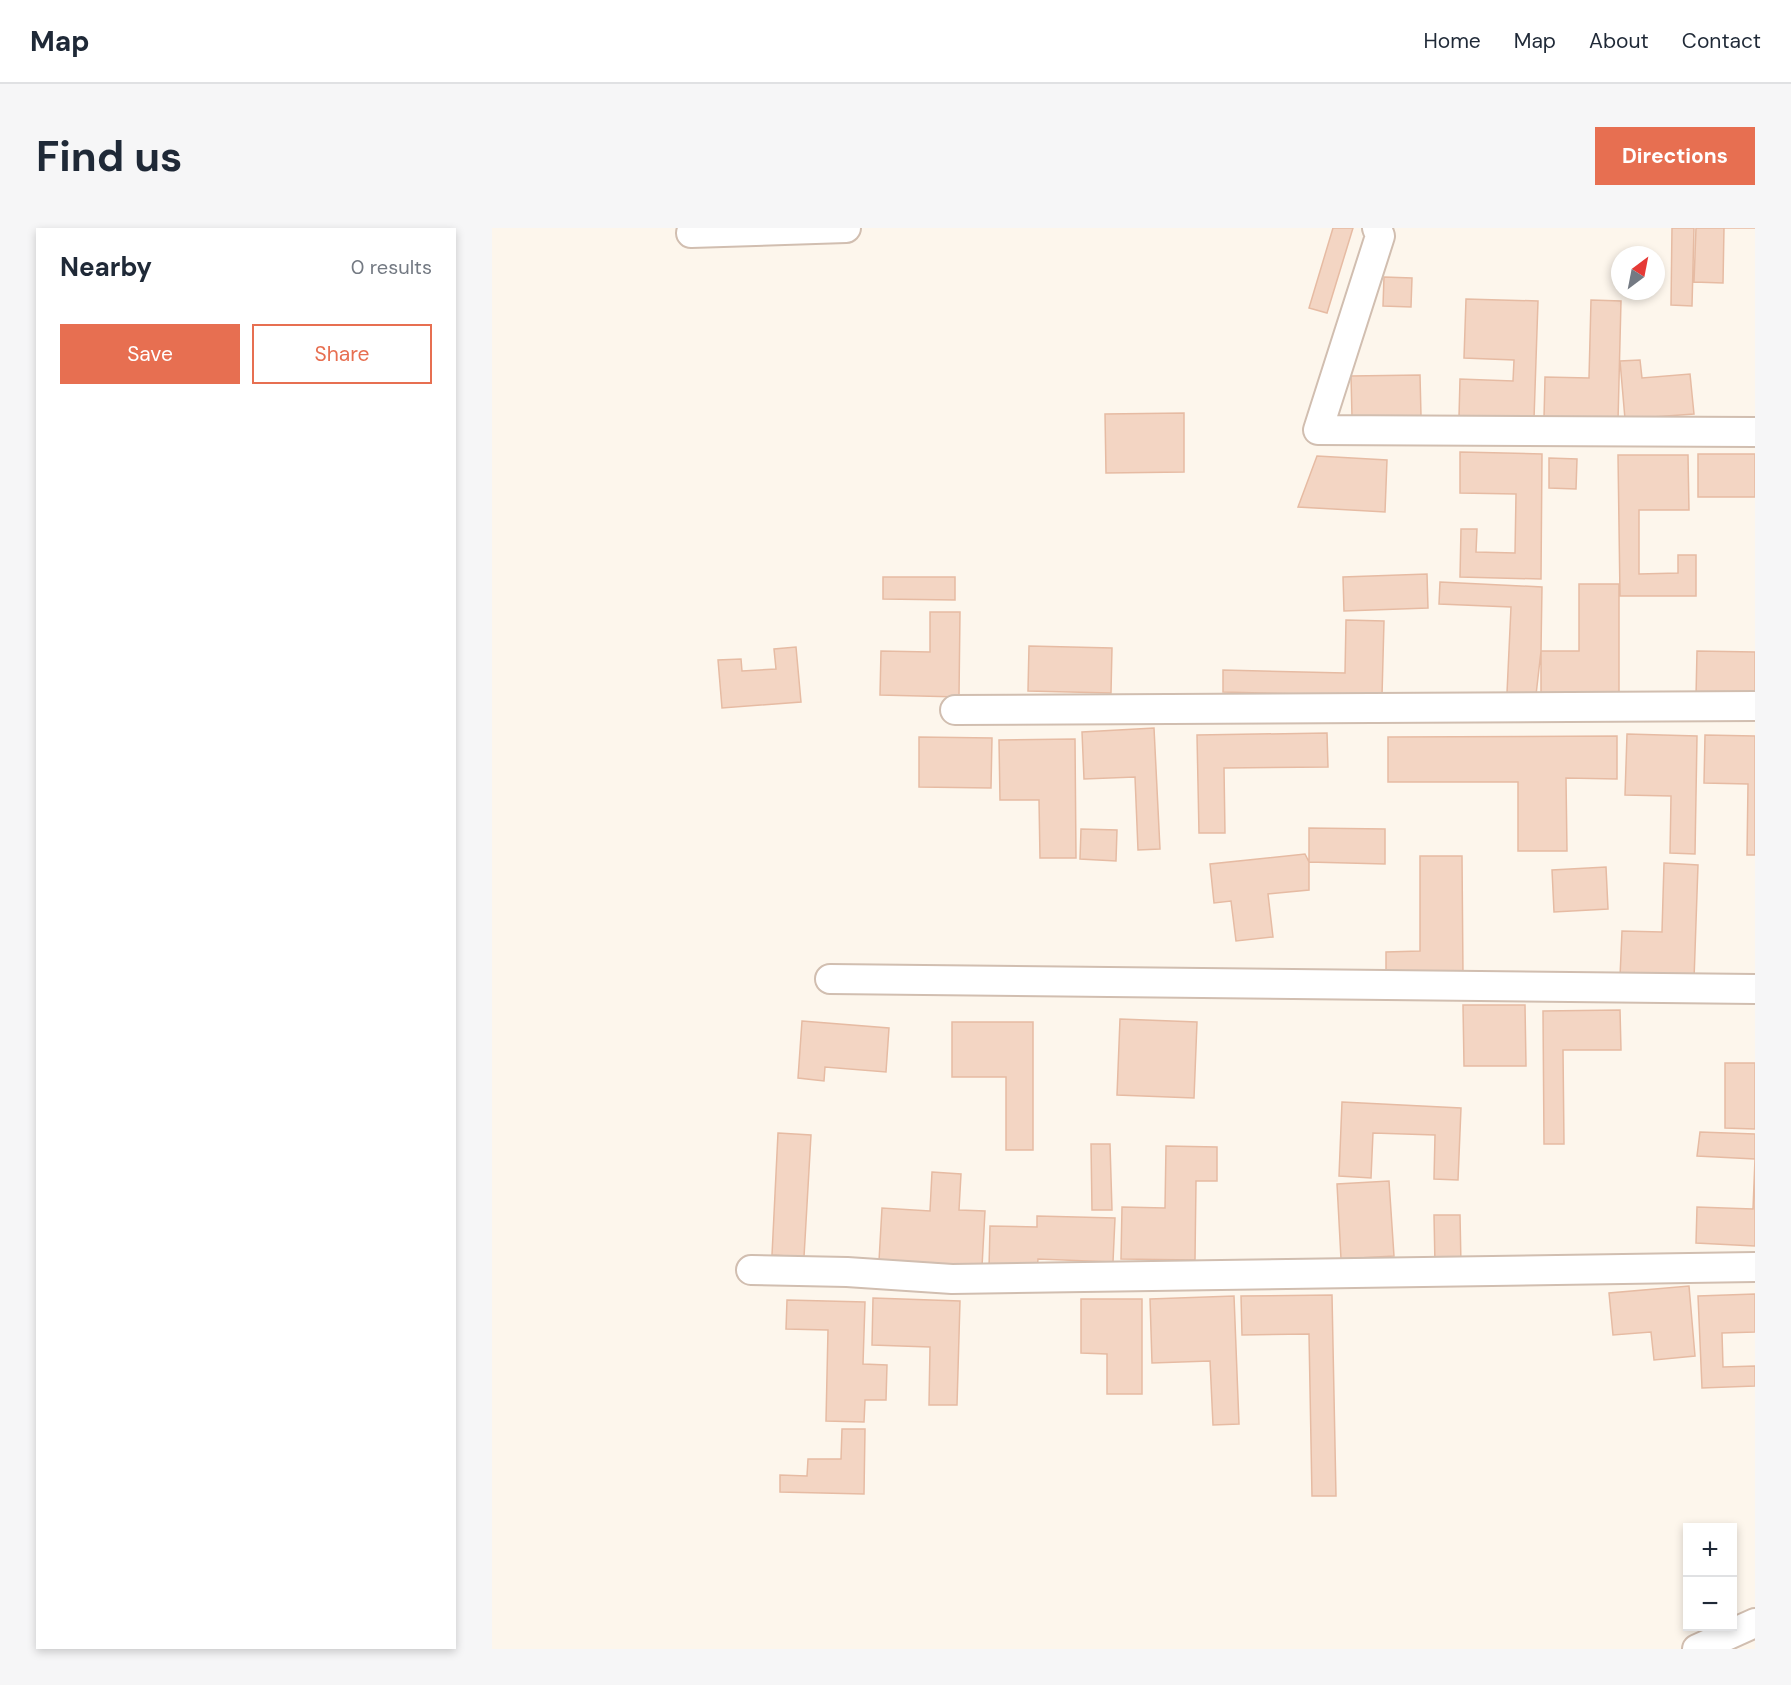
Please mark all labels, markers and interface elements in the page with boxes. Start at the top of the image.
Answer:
text: Map [30,23,90,60]
text: Home [1423,27,1481,55]
text: Map [1514,27,1556,55]
text: About [1589,27,1649,55]
text: Contact [1682,27,1761,55]
button: Directions [1595,127,1755,185]
text: Find us [36,129,182,184]
north arrow [1611,246,1665,300]
text: Nearby [60,250,152,284]
text: 0 results [351,254,432,280]
button: Save [60,324,240,384]
button: Share [252,324,432,384]
map controls [1683,1523,1737,1631]
button: + [1683,1523,1737,1577]
button: − [1683,1577,1737,1631]

